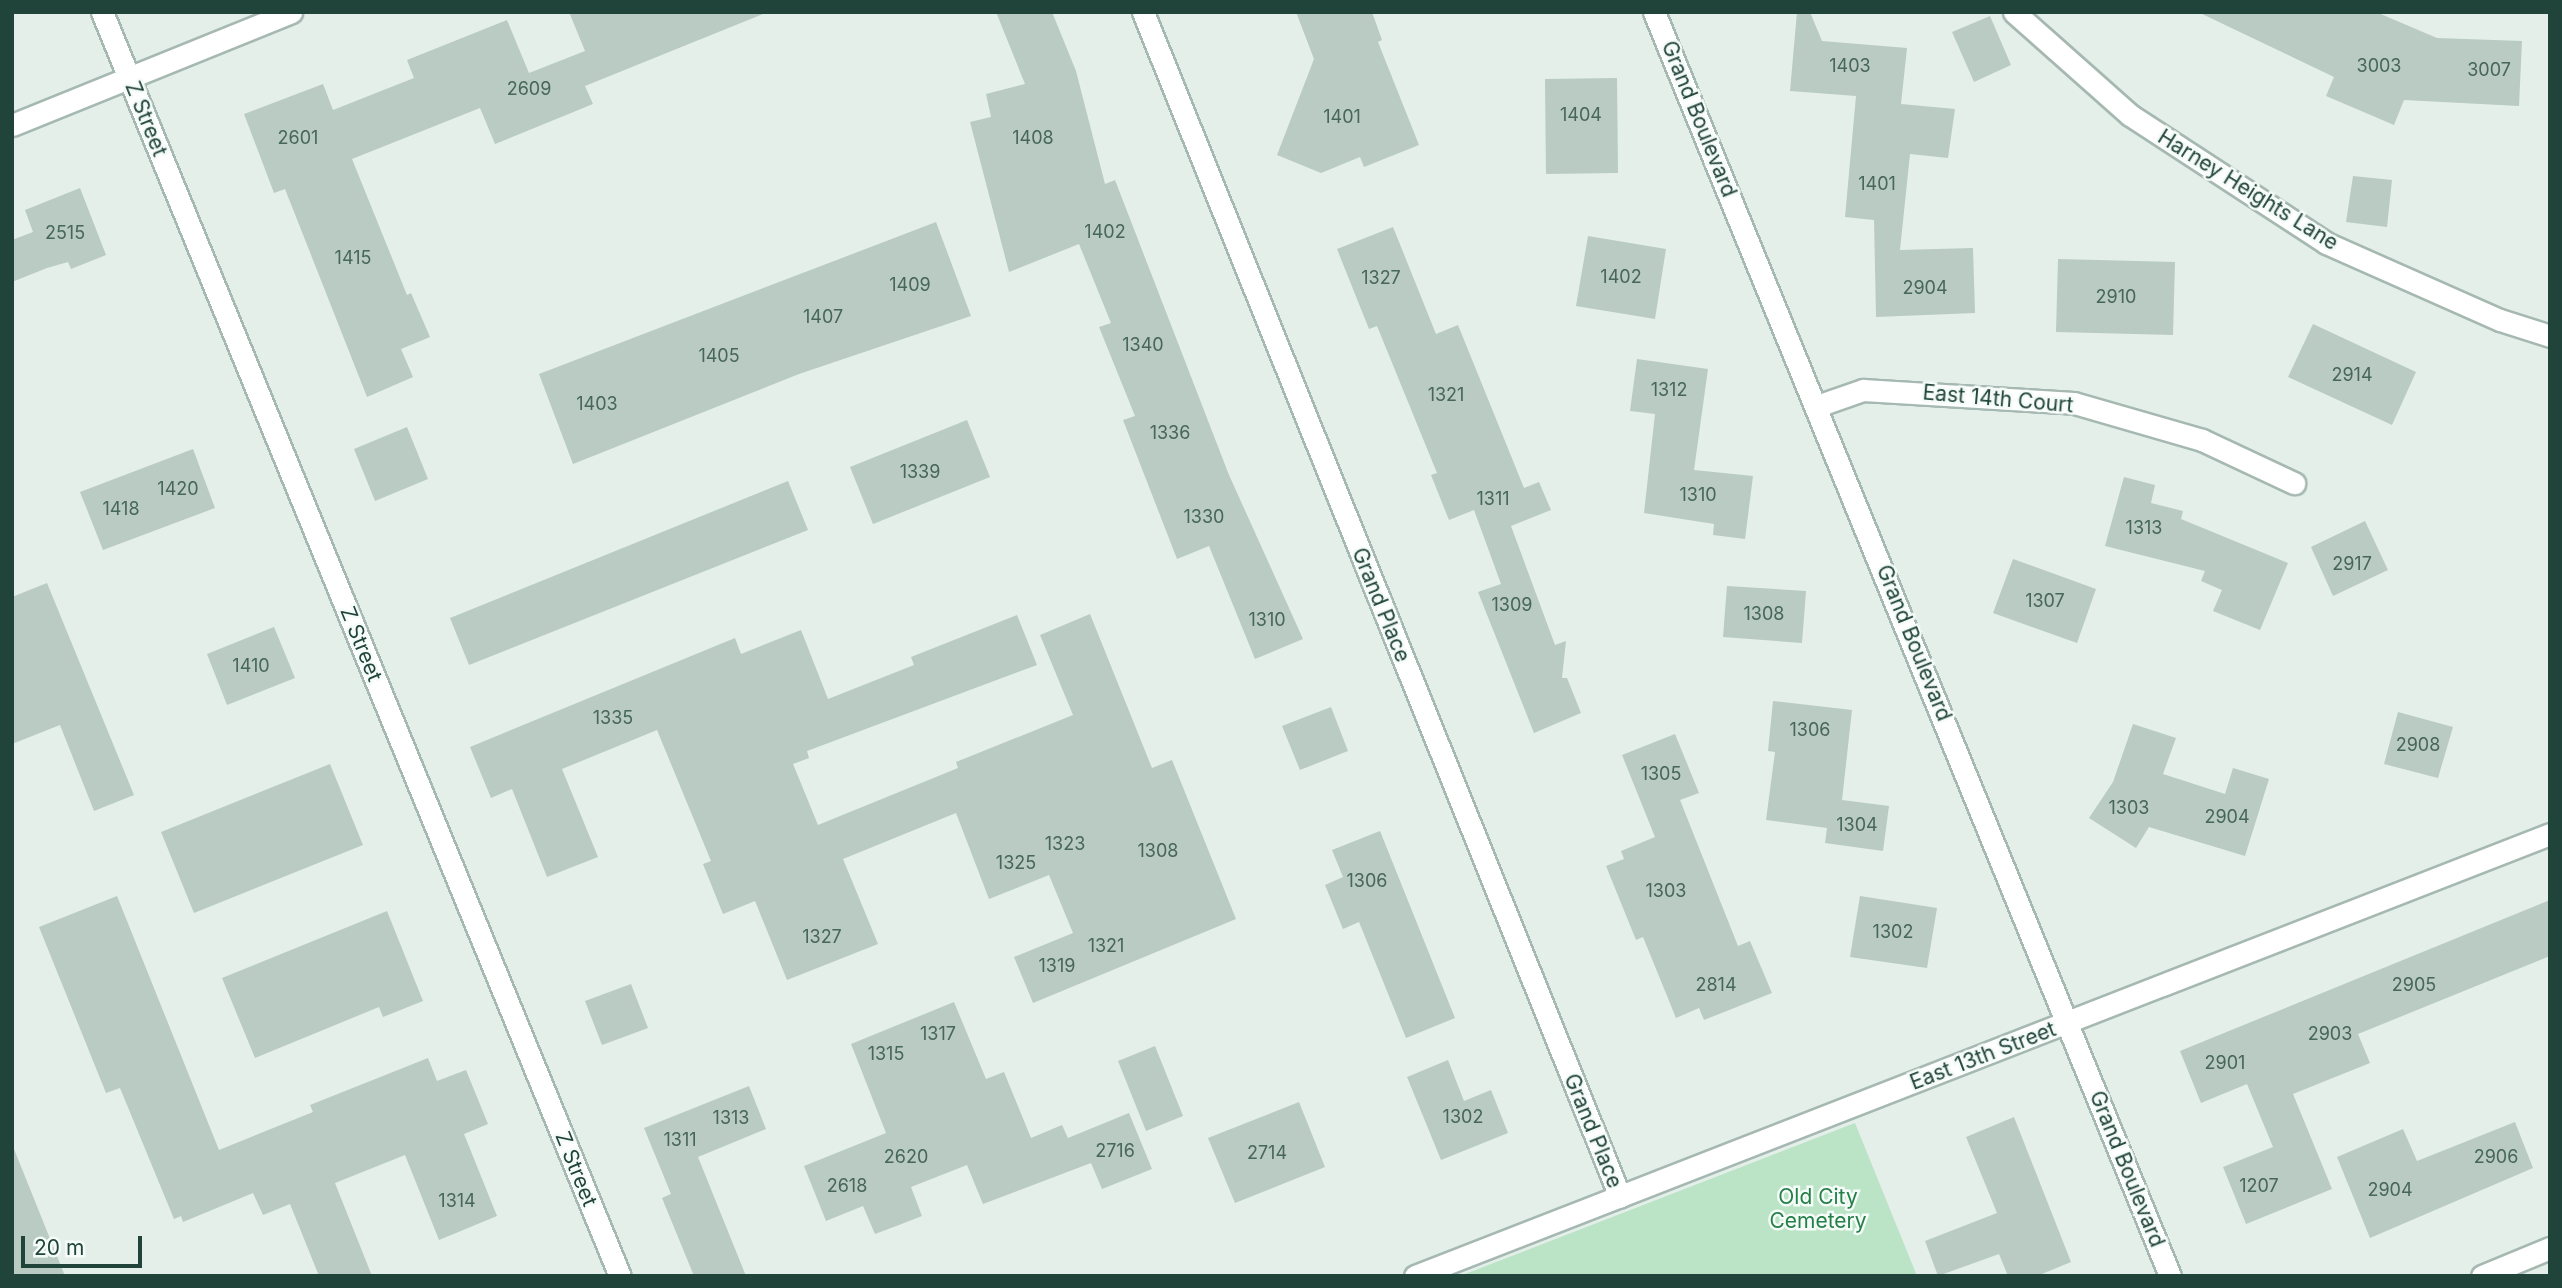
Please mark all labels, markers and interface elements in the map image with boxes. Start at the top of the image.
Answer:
street label: Grand Boulevard [1656,37,1742,201]
house number: 1403 [1829,55,1871,77]
house number: 3003 [2357,55,2401,77]
house number: 3007 [2467,59,2511,81]
street label: Z Street [120,78,172,160]
house number: 2609 [507,78,551,100]
house number: 1404 [1560,104,1602,126]
house number: 1401 [1323,106,1361,128]
street label: Harney Heights Lane [2153,124,2343,256]
house number: 2601 [278,127,318,149]
house number: 1408 [1012,127,1054,149]
house number: 1401 [1858,173,1896,195]
house number: 1402 [1084,221,1126,243]
house number: 2515 [45,222,85,244]
house number: 1415 [335,247,371,269]
house number: 1402 [1600,266,1642,288]
house number: 1327 [1361,267,1401,289]
house number: 1409 [889,274,931,296]
house number: 2904 [1902,277,1948,299]
house number: 2910 [2096,286,2136,308]
house number: 1407 [803,306,843,328]
house number: 1340 [1122,334,1164,356]
house number: 1405 [698,345,740,367]
house number: 2914 [2331,364,2373,386]
house number: 1312 [1651,379,1687,401]
street label: East 14th Court [1922,380,2074,418]
house number: 1321 [1428,384,1464,406]
house number: 1403 [576,393,618,415]
house number: 1336 [1150,422,1190,444]
house number: 1339 [900,461,940,483]
house number: 1420 [157,478,199,500]
house number: 1310 [1679,484,1717,506]
house number: 1311 [1476,488,1510,510]
house number: 1418 [102,498,140,520]
house number: 1330 [1184,506,1224,528]
house number: 1313 [2126,517,2162,539]
street label: Grand Place [1347,544,1415,666]
house number: 2917 [2332,553,2372,575]
street label: Grand Boulevard [1871,561,1957,725]
house number: 1307 [2025,590,2065,612]
house number: 1309 [1492,594,1532,616]
street label: Z Street [335,603,387,685]
house number: 1308 [1744,603,1784,625]
house number: 1310 [1248,609,1286,631]
house number: 1410 [232,655,270,677]
house number: 1335 [593,707,633,729]
house number: 1306 [1790,719,1830,741]
house number: 2908 [2396,734,2440,756]
house number: 1305 [1641,763,1681,785]
house number: 1303 [2109,797,2149,819]
house number: 2904 [2204,806,2250,828]
house number: 1304 [1836,814,1878,836]
house number: 1323 [1045,833,1085,855]
house number: 1308 [1138,840,1178,862]
house number: 1325 [996,852,1036,874]
house number: 1306 [1347,870,1387,892]
house number: 1303 [1646,880,1686,902]
house number: 1302 [1873,921,1913,943]
house number: 1327 [802,926,842,948]
house number: 1321 [1088,935,1124,957]
house number: 1319 [1039,955,1075,977]
house number: 2814 [1695,974,1737,996]
house number: 2905 [2392,974,2436,996]
street label: East 13th Street [1906,1017,2060,1095]
house number: 1317 [920,1023,956,1045]
house number: 2903 [2308,1023,2352,1045]
house number: 1315 [868,1043,904,1065]
house number: 2901 [2205,1052,2245,1074]
street label: Grand Place [1559,1070,1627,1192]
street label: Grand Boulevard [2084,1087,2170,1251]
house number: 1302 [1443,1106,1483,1128]
house number: 1313 [713,1107,749,1129]
street label: Z Street [550,1128,602,1210]
house number: 1311 [663,1129,697,1151]
house number: 2716 [1095,1140,1135,1162]
house number: 2714 [1247,1142,1287,1164]
house number: 2620 [884,1146,928,1168]
house number: 2906 [2474,1146,2518,1168]
house number: 2618 [827,1175,867,1197]
house number: 1207 [2239,1175,2279,1197]
house number: 2904 [2367,1179,2413,1201]
park label: Old City Cemetery [1769,1184,1867,1234]
house number: 1314 [438,1190,476,1212]
scale bar [24,1222,145,1266]
text: 20 m [34,1235,84,1260]

